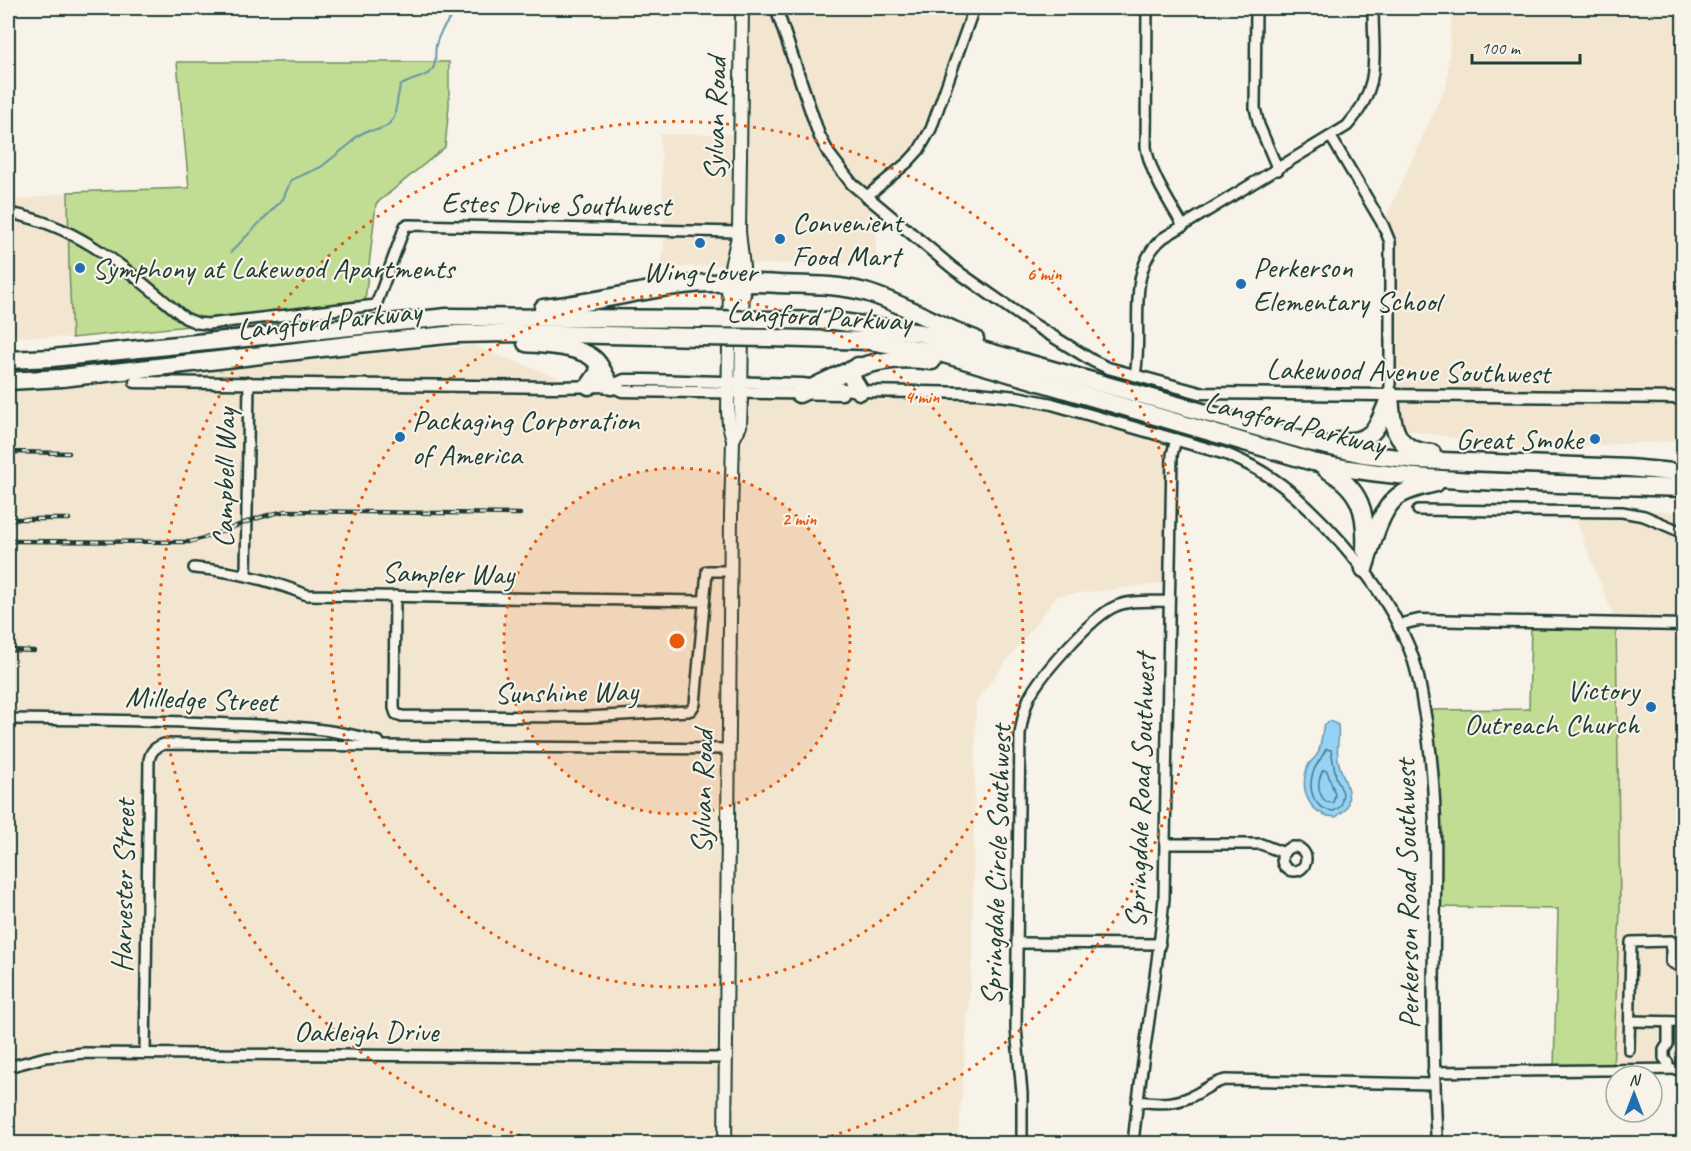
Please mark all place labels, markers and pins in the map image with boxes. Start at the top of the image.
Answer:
place label: Convenient Food Mart [792,203,905,275]
marker: Convenient Food Mart [773,232,787,246]
marker: Wing Lover [693,236,707,250]
place label: Perkerson Elementary School [1253,248,1445,320]
place label: Symphony at Lakewood Apartments [92,249,457,287]
place label: Wing Lover [643,252,760,290]
marker: Symphony at Lakewood Apartments [73,261,87,275]
marker: Perkerson Elementary School [1234,277,1248,291]
place label: Packaging Corporation of America [412,401,641,473]
place label: Great Smoke [1456,420,1585,458]
marker: Packaging Corporation of America [393,430,407,444]
marker: Great Smoke [1588,432,1602,446]
centre of rings [667,631,687,651]
place label: Victory Outreach Church [1464,671,1642,743]
marker: Victory Outreach Church [1644,700,1658,714]

